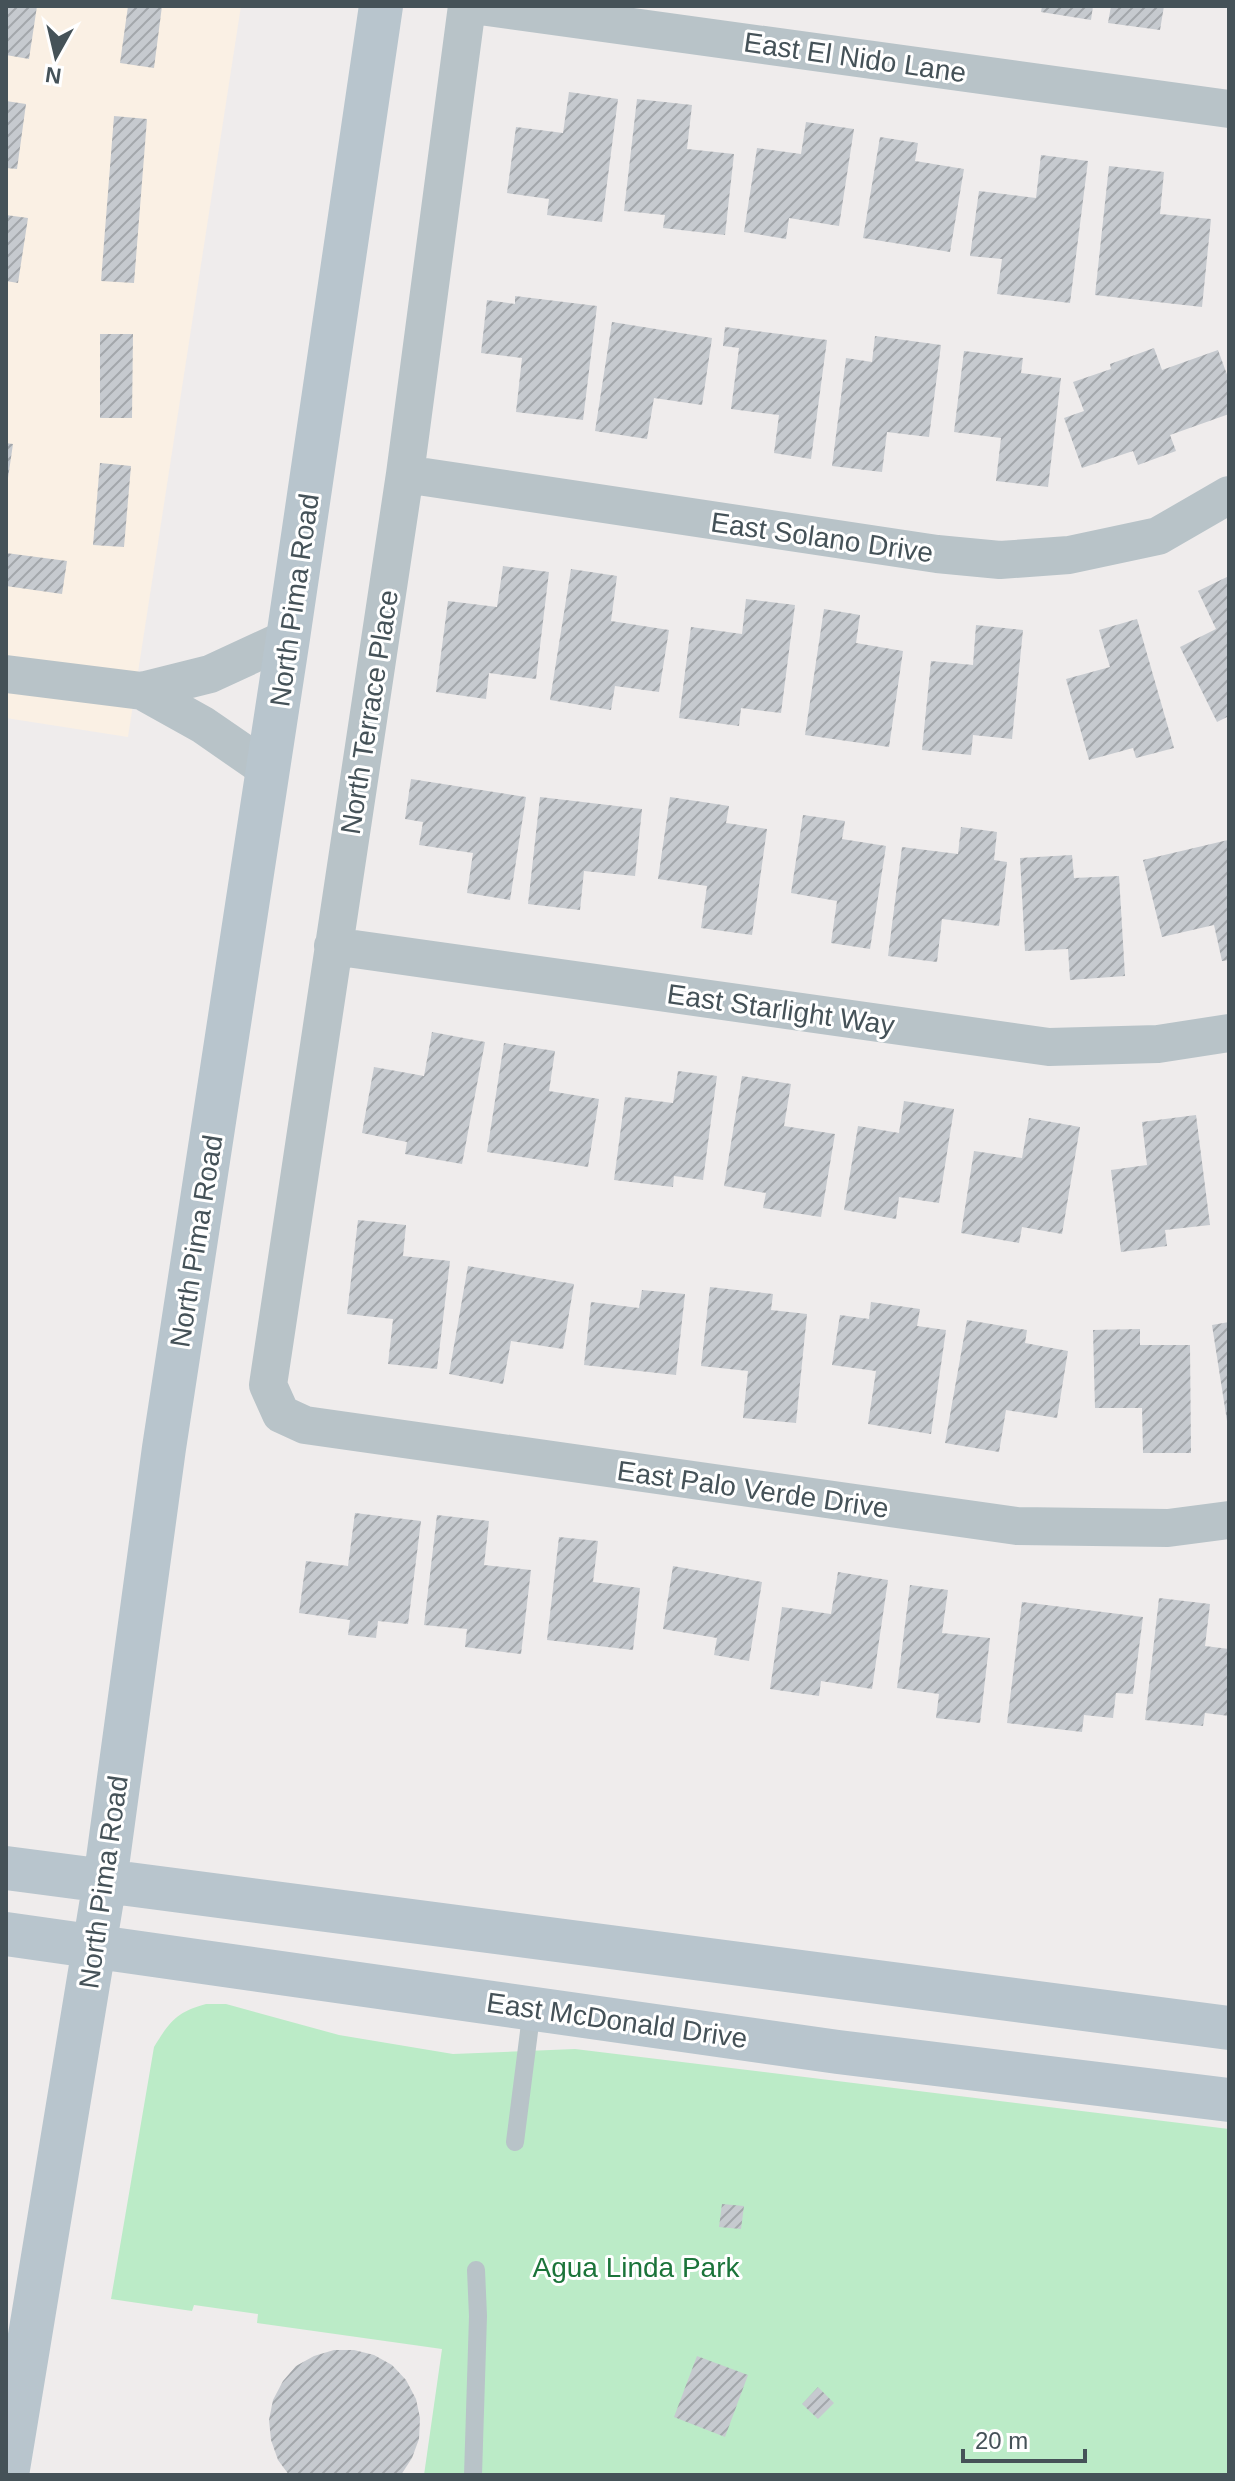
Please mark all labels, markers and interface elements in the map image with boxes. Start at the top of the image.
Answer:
north arrow [16,16,96,96]
street label: East El Nido Lane [742,27,968,88]
text: N [44,62,63,89]
street label: North Pima Road [264,492,325,709]
street label: East Solano Drive [709,507,935,568]
street label: North Terrace Place [335,588,404,836]
street label: East Starlight Way [665,978,897,1041]
street label: North Pima Road [164,1133,229,1350]
street label: East Palo Verde Drive [615,1455,891,1524]
street label: North Pima Road [73,1774,134,1991]
street label: East McDonald Drive [485,1987,749,2054]
park label: Agua Linda Park [532,2252,741,2283]
scale bar [963,2413,1085,2463]
text: 20 m [975,2427,1028,2454]

